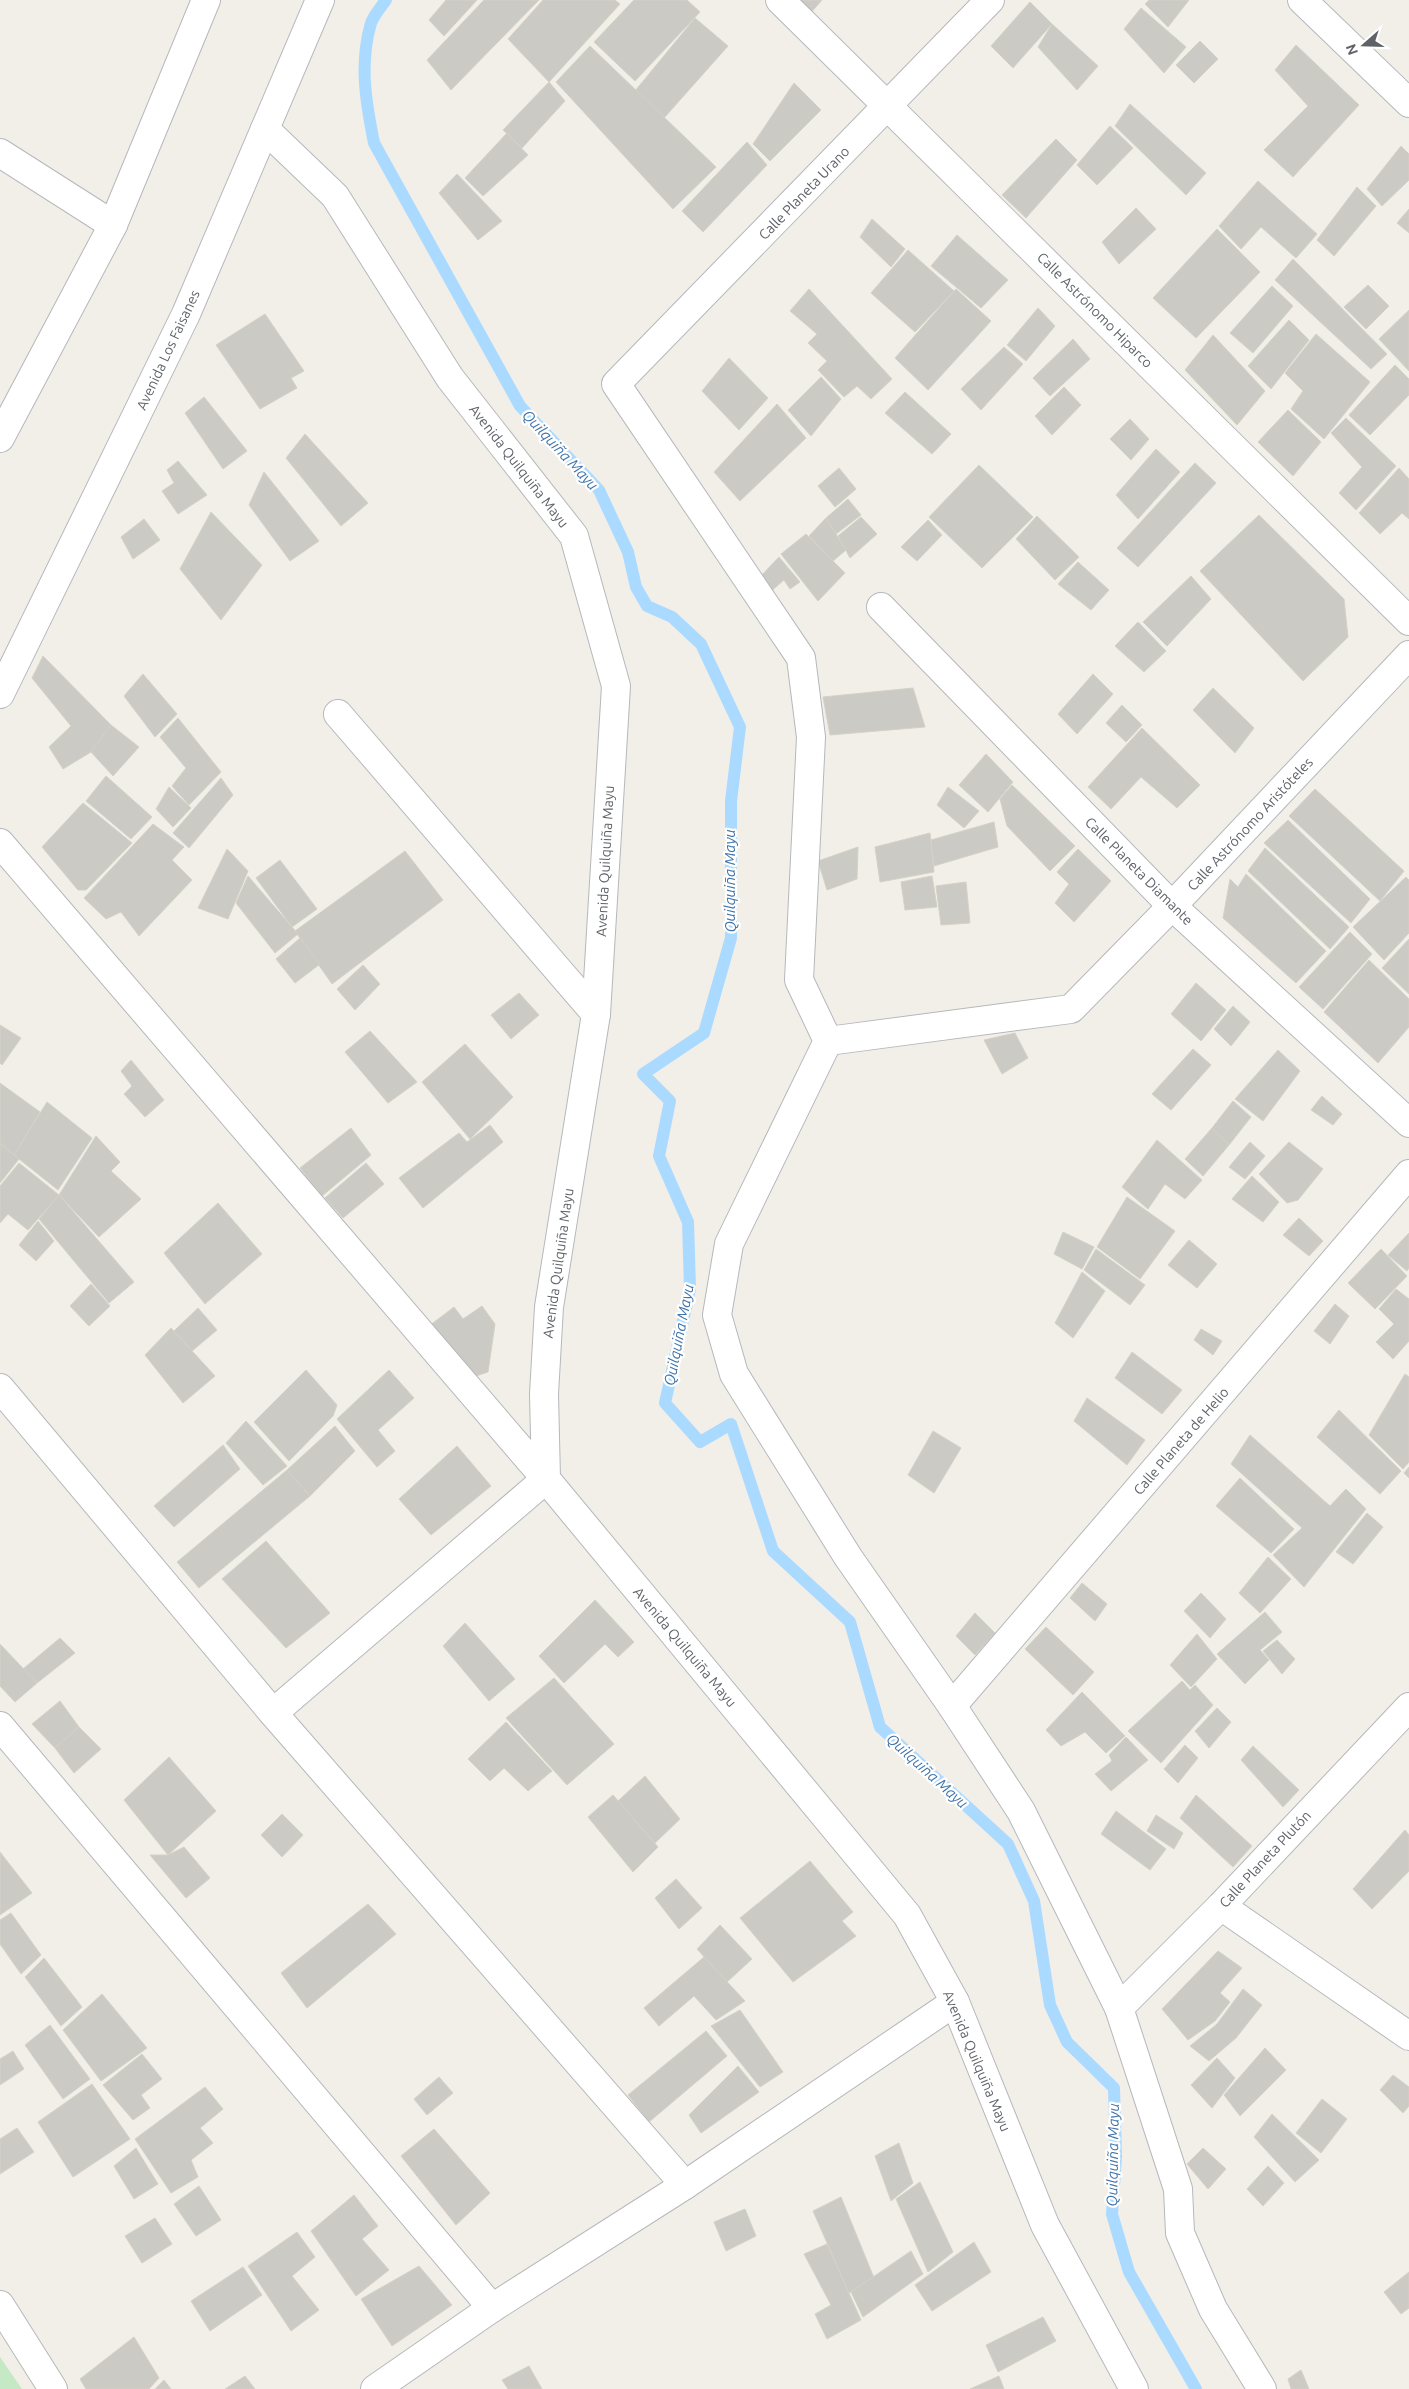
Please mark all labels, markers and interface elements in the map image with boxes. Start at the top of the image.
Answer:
north arrow [1339,20,1389,70]
text: N [1342,42,1361,57]
street label: Calle Planeta Urano [755,143,853,243]
street label: Calle Astrónomo Hiparco [1034,249,1156,371]
street label: Avenida Los Faisanes [133,287,203,413]
street label: Avenida Quilquiña Mayu [466,401,572,531]
water label: Quilquiña Mayu [518,406,602,494]
street label: Calle Astrónomo Aristóteles [1184,754,1316,894]
street label: Avenida Quilquiña Mayu [593,785,617,937]
street label: Calle Planeta Diamante [1082,814,1196,928]
water label: Quilquiña Mayu [721,829,739,933]
street label: Avenida Quilquiña Mayu [540,1187,576,1339]
water label: Quilquiña Mayu [660,1283,698,1387]
street label: Calle Planeta de Helio [1130,1384,1232,1498]
street label: Avenida Quilquiña Mayu [630,1584,740,1710]
water label: Quilquiña Mayu [883,1730,971,1812]
street label: Calle Planeta Plutón [1216,1807,1314,1911]
street label: Avenida Quilquiña Mayu [940,1988,1014,2134]
water label: Quilquiña Mayu [1103,2103,1123,2207]

